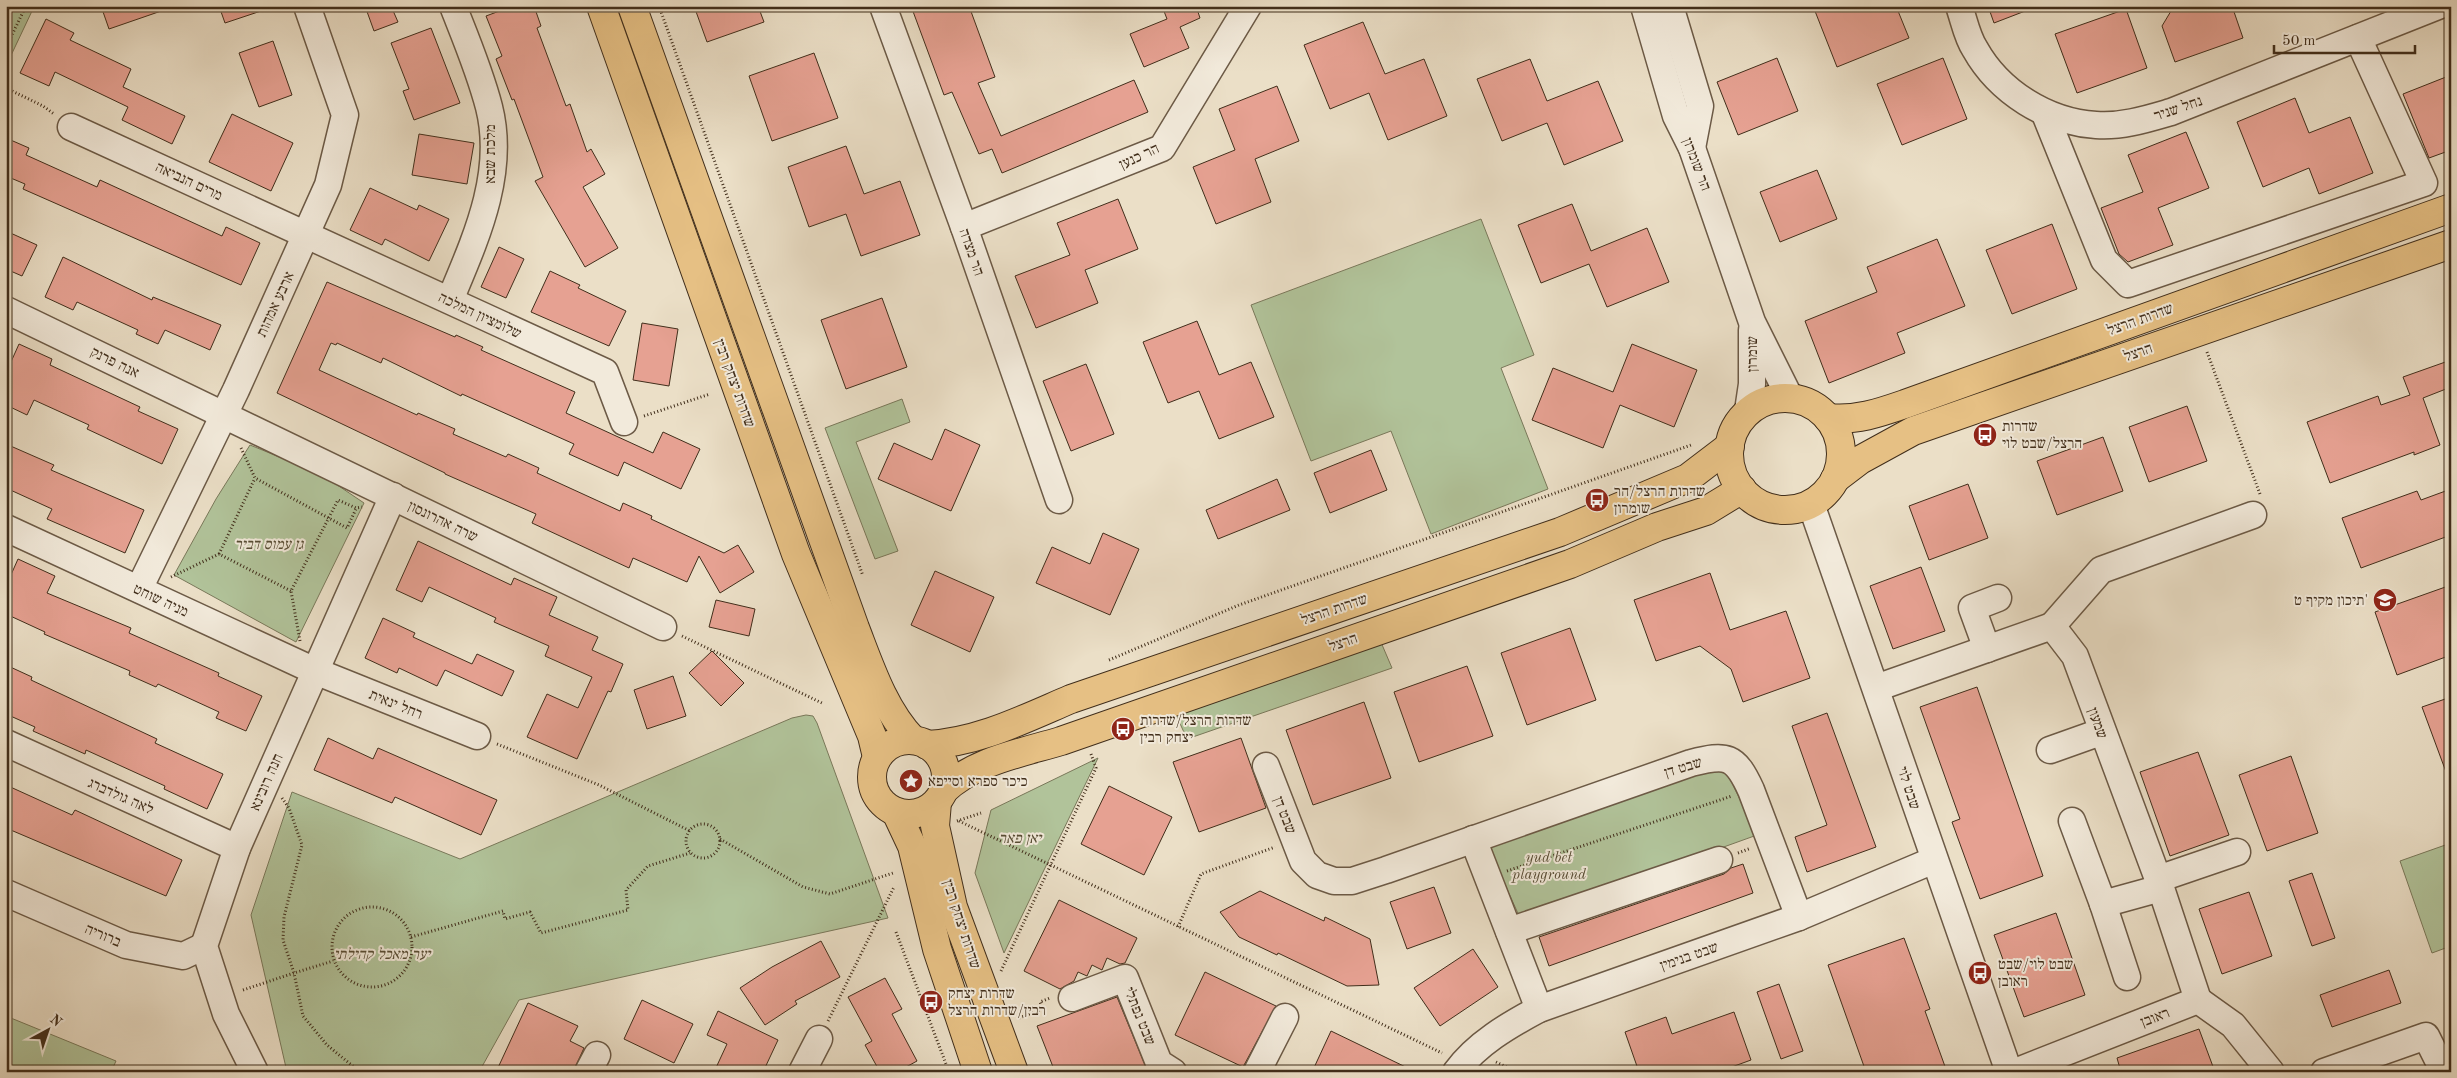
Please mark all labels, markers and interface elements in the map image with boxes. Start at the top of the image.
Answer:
scale bar [2274,22,2416,54]
text: 50 m [2282,34,2316,49]
street label: נחל שניר [2152,93,2204,125]
street label: מלכת שבא [483,124,499,184]
street label: הר שומרון [1679,136,1713,193]
street label: הר כנען [1117,142,1162,173]
street label: מרים הנביאה [153,160,224,204]
street label: הר מצדה [955,227,986,278]
street label: ארבע אמהות [255,270,298,340]
street label: שלומציון המלכה [435,290,524,342]
street label: שדרות הרצל [2105,301,2176,339]
street label: שומרון [1746,336,1761,372]
street label: שדרות יצחק רבין [711,337,756,430]
street label: הרצל [2122,341,2155,365]
street label: אנה פרנק [88,345,141,381]
place label: שדרות הרצל/שבט לוי [2002,420,2082,452]
bus stop icon: שדרות הרצל/שבט לוי [1972,422,1998,448]
place label: שדרות הרצל/הר שומרון [1614,484,1705,517]
bus stop icon: שדרות הרצל/הר שומרון [1584,487,1610,513]
street label: שרה אהרונסון [405,499,480,546]
park label: גן עמוס דביר [235,538,304,553]
street label: מניה שוחט [131,582,190,621]
school or university icon: תיכון מקיף ט' [2372,587,2398,613]
street label: שדרות הרצל [1299,591,1370,629]
place label: תיכון מקיף ט' [2294,594,2368,609]
street label: הרצל [1327,631,1360,655]
street label: רחל ינאית [367,687,425,723]
street label: שמעון [2084,706,2109,741]
place label: שדרות הרצל/שדרות יצחק רבין [1140,713,1251,746]
bus stop icon: שדרות הרצל/שדרות יצחק רבין [1110,716,1136,742]
street label: חנה רובינא [248,752,287,813]
street label: שבט דן [1663,756,1704,781]
street label: שבט לוי [1894,765,1922,812]
place icon: כיכר ספרא וסייפא [898,768,924,794]
street label: לאה גולדברג [85,775,156,818]
place label: כיכר ספרא וסייפא [928,775,1028,790]
street label: שבט דן [1270,795,1298,836]
park label: יאן פאר [999,832,1043,847]
park label: yud bet playground [1510,851,1587,883]
street label: שדרות יצחק רבין [939,878,982,971]
street label: ברוריה [82,922,123,951]
street label: שבט בנימין [1658,940,1721,974]
park label: יער מאכל קהילתי [334,947,432,963]
place label: שבט לוי/שבט ראובן [1998,957,2073,990]
bus stop icon: שבט לוי/שבט ראובן [1967,960,1993,986]
street label: שבט נפתלי [1120,985,1158,1048]
place label: שדרות יצחק רבין/שדרות הרצל [948,987,1046,1019]
bus stop icon: שדרות יצחק רבין/שדרות הרצל [918,989,944,1015]
north arrow [22,1006,72,1056]
street label: ראובן [2139,1006,2172,1031]
text: N [47,1012,65,1030]

